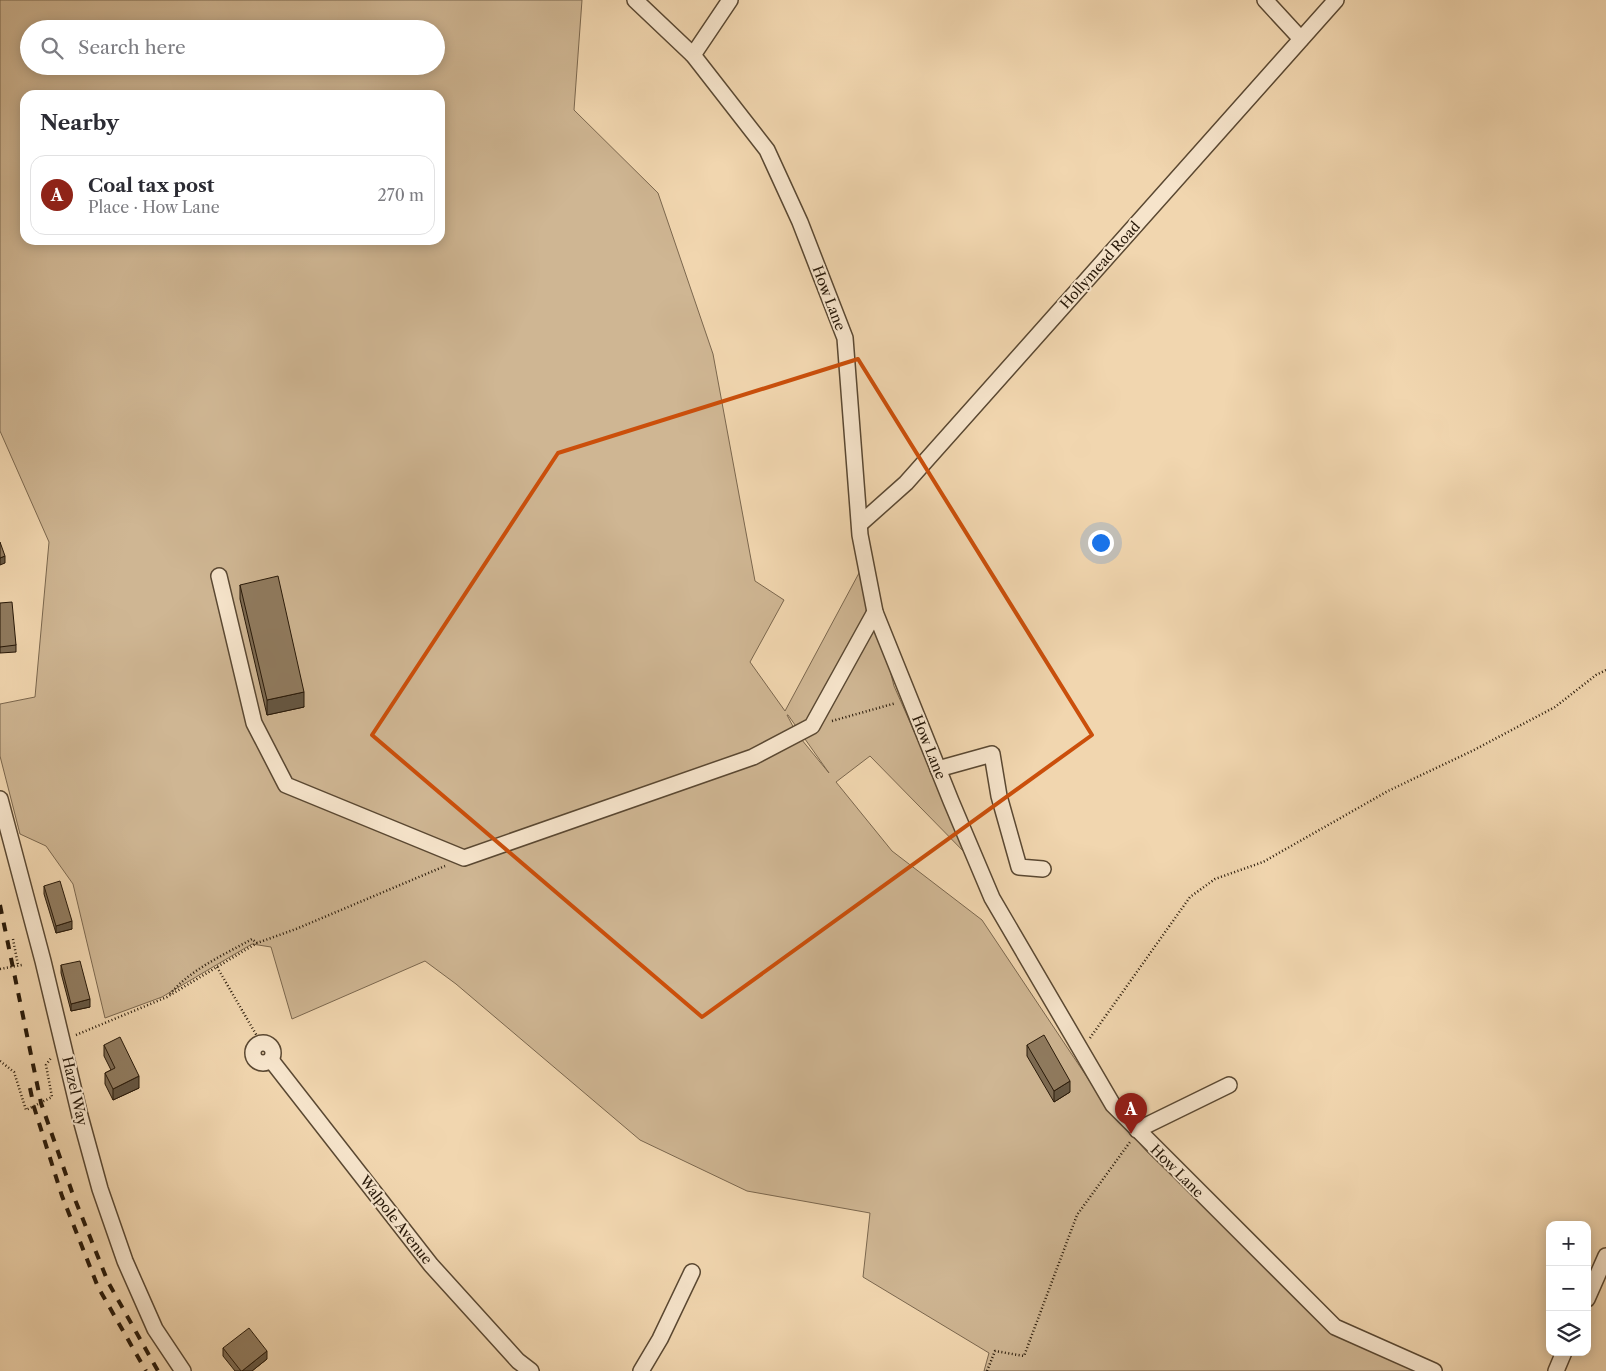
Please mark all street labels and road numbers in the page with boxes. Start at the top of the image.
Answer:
street label: Hollymead Road [1056,217,1144,312]
street label: How Lane [808,263,850,333]
street label: How Lane [908,712,950,782]
street label: Hazel Way [58,1055,92,1128]
street label: How Lane [1147,1141,1207,1201]
street label: Walpole Avenue [355,1171,436,1268]

